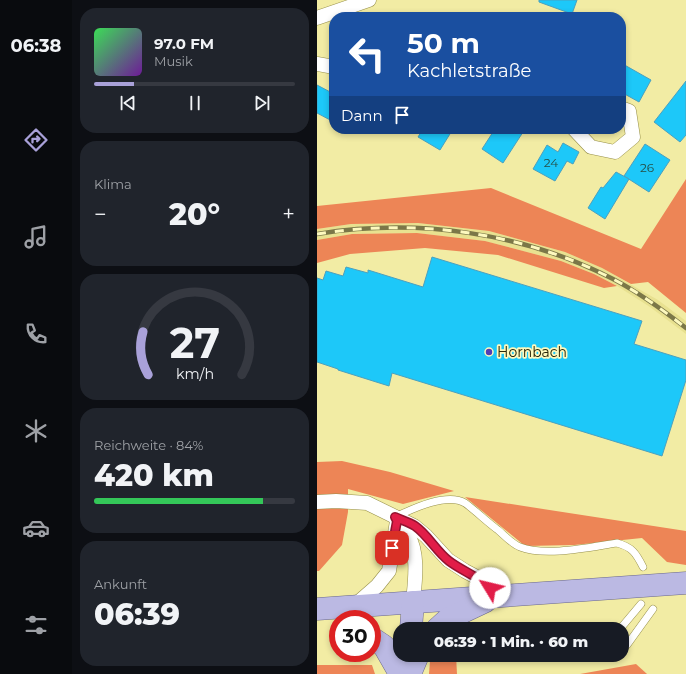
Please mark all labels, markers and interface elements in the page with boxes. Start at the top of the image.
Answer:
text: 50 m [407,26,480,60]
icon: left [341,28,393,80]
text: 97.0 FM [154,34,214,53]
text: 06:38 [11,35,61,57]
text: Musik [154,53,193,69]
text: Kachletstraße [407,60,531,82]
icon: previous [117,92,139,114]
icon: pause [184,92,206,114]
icon: next [251,92,273,114]
icon: arrive [391,104,413,126]
text: Dann [341,106,383,125]
icon: directions [22,126,50,154]
house number: 24 [544,155,558,170]
house number: 26 [640,160,654,175]
text: Klima [94,176,132,192]
text: 20° [169,196,220,233]
text: − [94,201,107,228]
text: + [282,201,295,228]
icon: music [22,223,50,251]
text: 27 [169,318,220,368]
icon: phone [22,320,50,348]
place label: Hornbach [497,343,567,361]
marker: Hornbach [484,347,494,357]
text: km/h [175,365,214,383]
icon: climate [22,417,50,445]
text: Reichweite · 84% [94,437,203,453]
text: 420 km [94,457,214,494]
icon: car [22,514,50,542]
pin [375,531,409,565]
icon: arrive [381,537,403,559]
position arrow [469,567,511,609]
text: Ankunft [94,576,147,592]
text: 06:39 [94,596,180,633]
speed limit sign: 30 [329,610,381,662]
icon: filters [22,611,50,639]
text: 06:39 · 1 Min. · 60 m [434,632,588,651]

